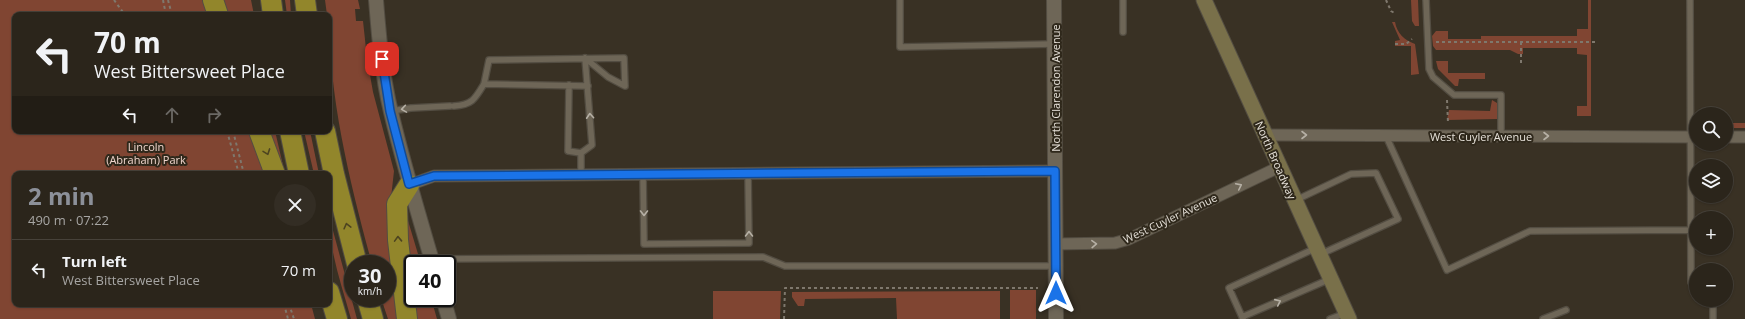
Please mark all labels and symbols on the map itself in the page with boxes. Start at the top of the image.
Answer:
street label: North Clarendon Avenue [1048,24,1063,152]
pin [365,42,399,76]
one-way arrow [401,104,407,113]
one-way arrow [586,113,594,119]
street label: North Broadway [1252,119,1300,202]
street label: West Cuyler Avenue [1430,129,1532,144]
one-way arrow [1301,131,1307,139]
one-way arrow [1543,132,1549,140]
park label: Lincoln (Abraham) Park [106,139,186,167]
one-way arrow [262,149,271,156]
one-way arrow [1235,183,1243,191]
street label: West Cuyler Avenue [1121,190,1219,246]
one-way arrow [640,210,648,216]
one-way arrow [343,223,352,230]
one-way arrow [744,231,753,237]
one-way arrow [394,236,402,242]
one-way arrow [1091,240,1097,248]
speed limit sign: 40 [404,255,456,307]
position arrow [1035,272,1077,314]
one-way arrow [1274,299,1281,307]

